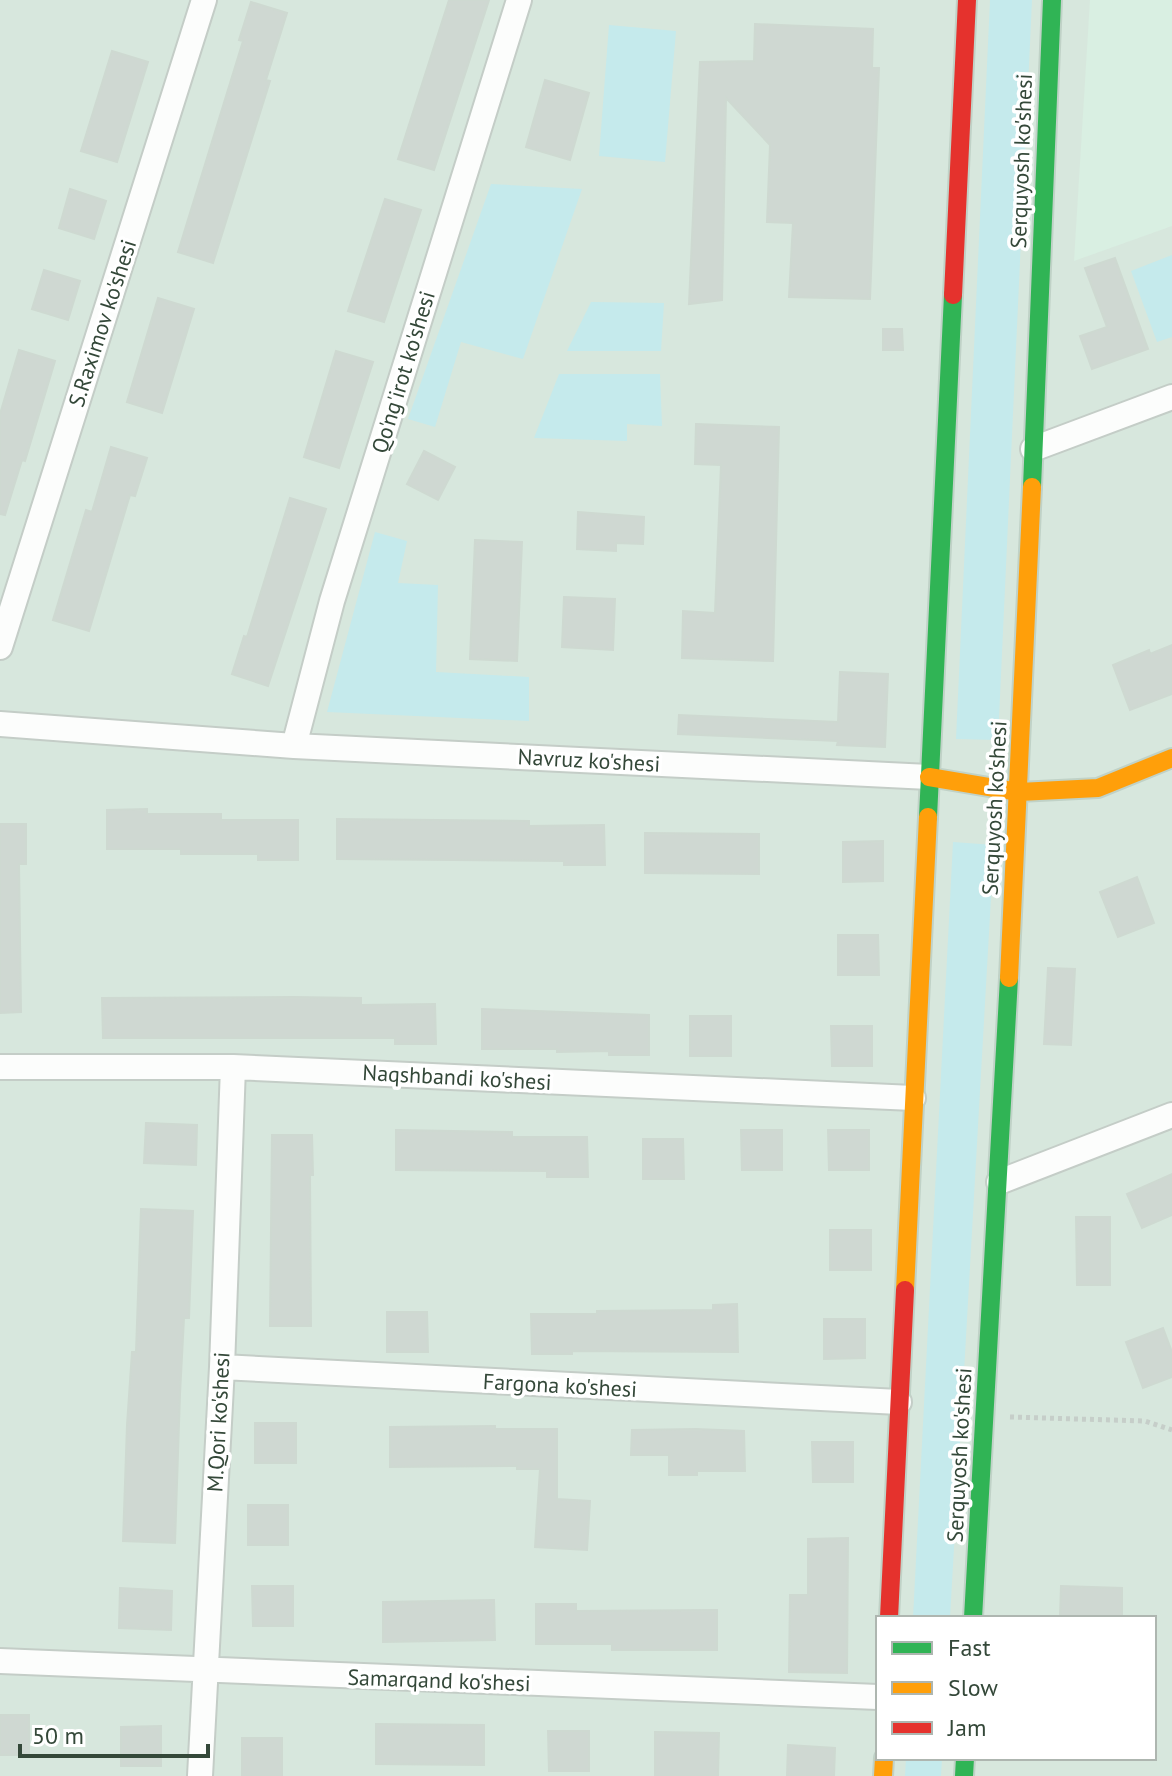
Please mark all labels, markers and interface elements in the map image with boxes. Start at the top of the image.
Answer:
street label: Serquyosh ko'shesi [1004,73,1038,249]
street label: S.Raximov ko'shesi [62,236,142,410]
street label: Qo'ng'irot ko'shesi [365,287,441,457]
street label: Serquyosh ko'shesi [975,720,1013,896]
street label: Navruz ko'shesi [517,742,661,778]
street label: Naqshbandi ko'shesi [362,1058,552,1096]
street label: M.Qori ko'shesi [200,1351,236,1493]
street label: Fargona ko'shesi [482,1367,638,1403]
street label: Serquyosh ko'shesi [940,1367,978,1543]
legend [876,1616,1156,1760]
text: Fast [948,1632,991,1663]
street label: Samarqand ko'shesi [347,1663,531,1697]
text: Slow [948,1672,998,1703]
scale bar [20,1708,208,1758]
text: Jam [947,1712,986,1743]
text: 50 m [32,1720,84,1751]

